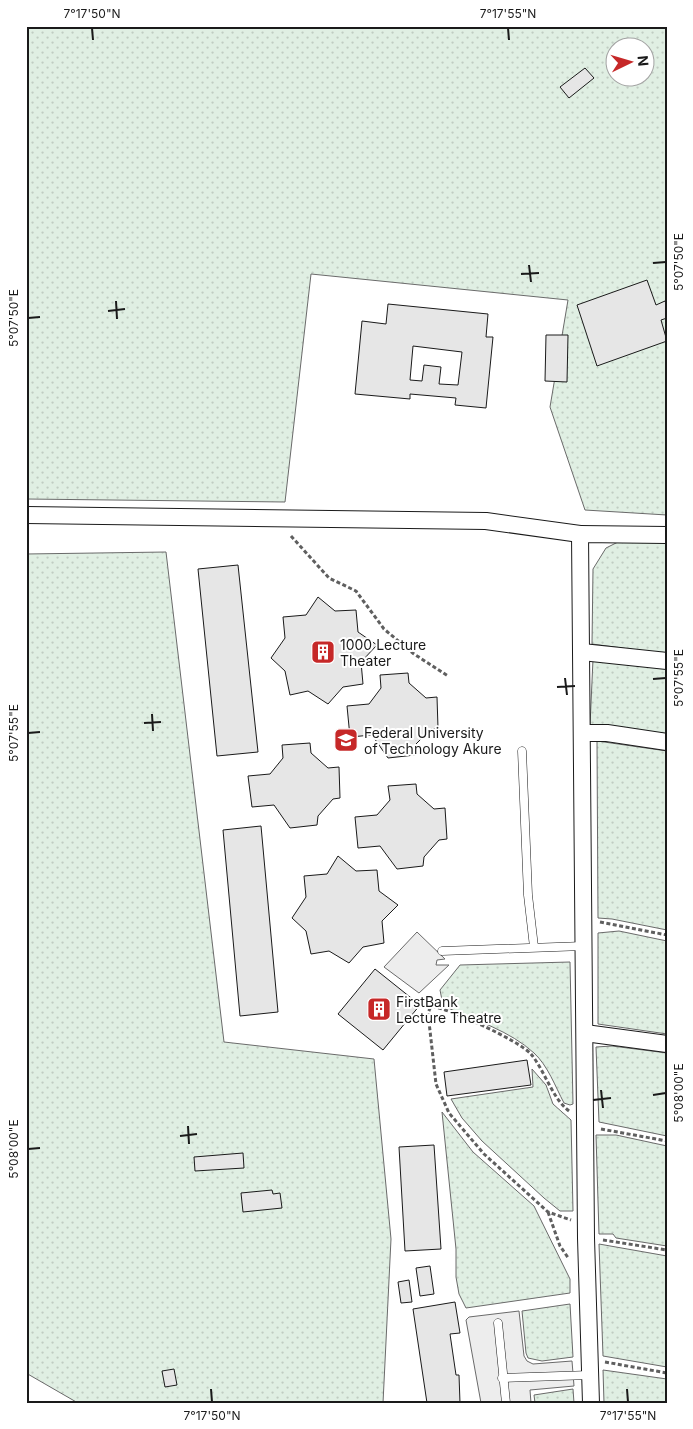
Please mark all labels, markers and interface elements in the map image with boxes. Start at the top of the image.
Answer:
text: 7°17'50"N [63,6,121,21]
text: 7°17'55"N [480,6,536,21]
north arrow [606,38,656,88]
text: N [635,55,652,67]
text: 5°07'50"E [671,233,686,291]
text: 5°07'50"E [6,289,21,347]
place label: 1000 Lecture Theater [340,636,426,669]
building icon: 1000 Lecture Theater [310,639,336,665]
text: 5°07'55"E [671,649,686,707]
text: 5°07'55"E [6,704,21,762]
place label: Federal University of Technology Akure [364,724,502,757]
school or university icon: Federal University of Technology Akure [333,727,359,753]
place label: FirstBank Lecture Theatre [396,993,501,1026]
building icon: FirstBank Lecture Theatre [366,996,392,1022]
text: 5°08'00"E [671,1063,686,1123]
text: 5°08'00"E [6,1119,21,1179]
text: 7°17'50"N [183,1408,241,1423]
text: 7°17'55"N [600,1408,656,1423]

